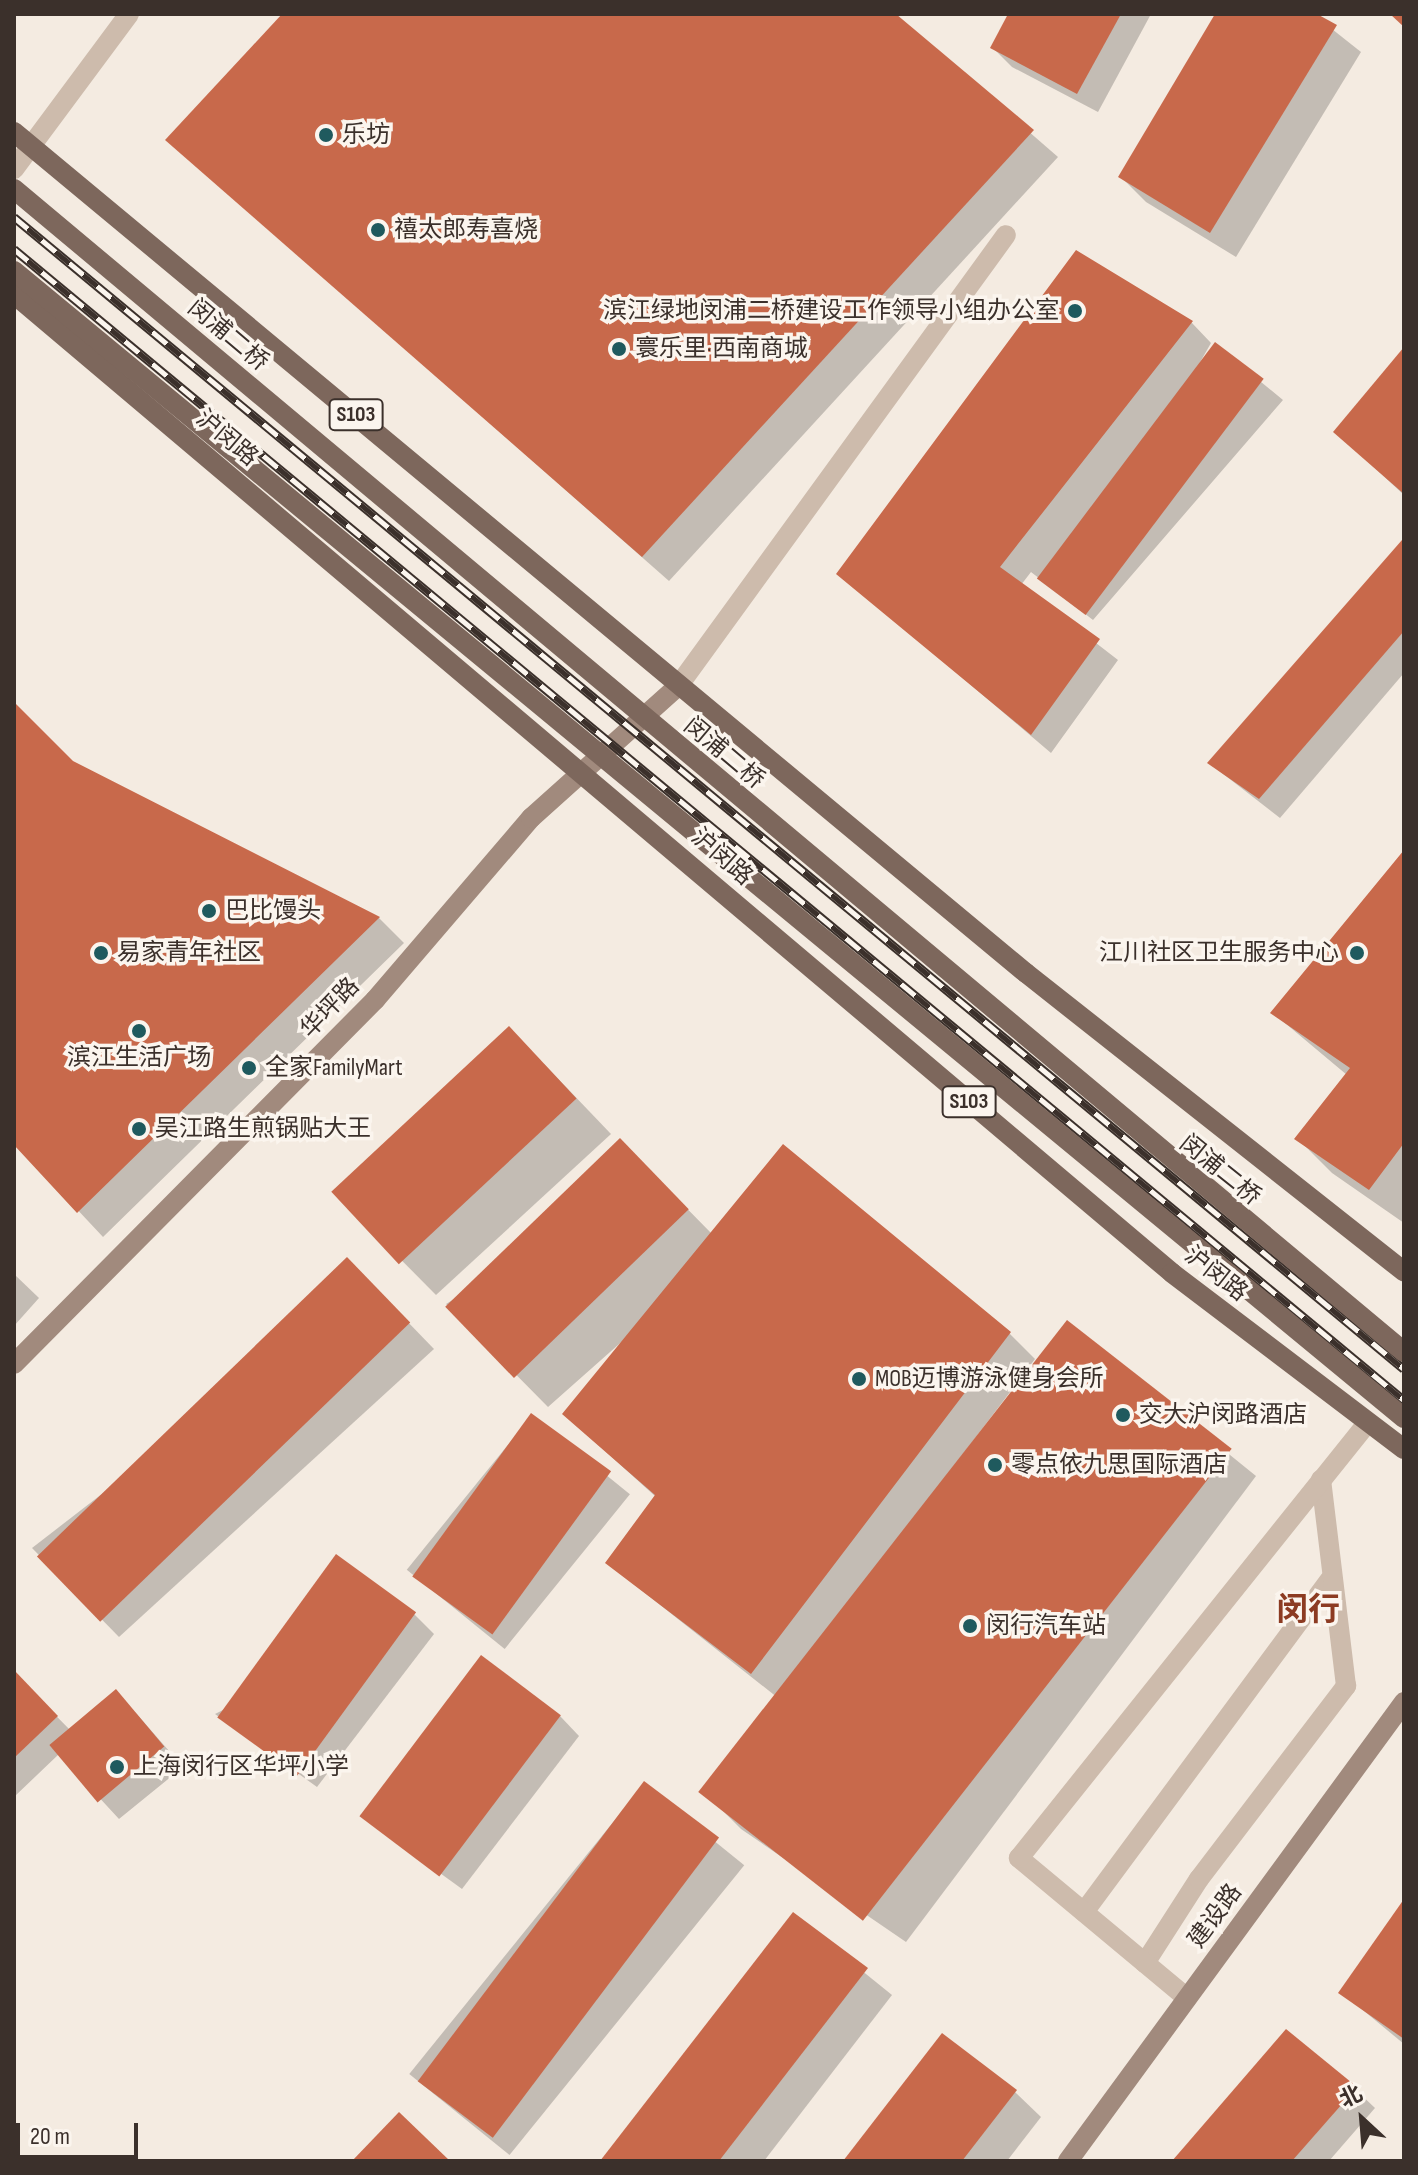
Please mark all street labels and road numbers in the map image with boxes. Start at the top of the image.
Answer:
street label: 闵浦二桥 [182,293,274,377]
road number: S103 [328,397,384,433]
street label: 沪闵路 [190,404,264,472]
street label: 闵浦二桥 [678,711,770,795]
street label: 沪闵路 [685,823,759,891]
street label: 华坪路 [295,972,365,1044]
road number: S103 [941,1084,997,1120]
street label: 闵浦二桥 [1174,1129,1266,1211]
street label: 沪闵路 [1179,1240,1253,1308]
street label: 建设路 [1182,1878,1248,1954]

